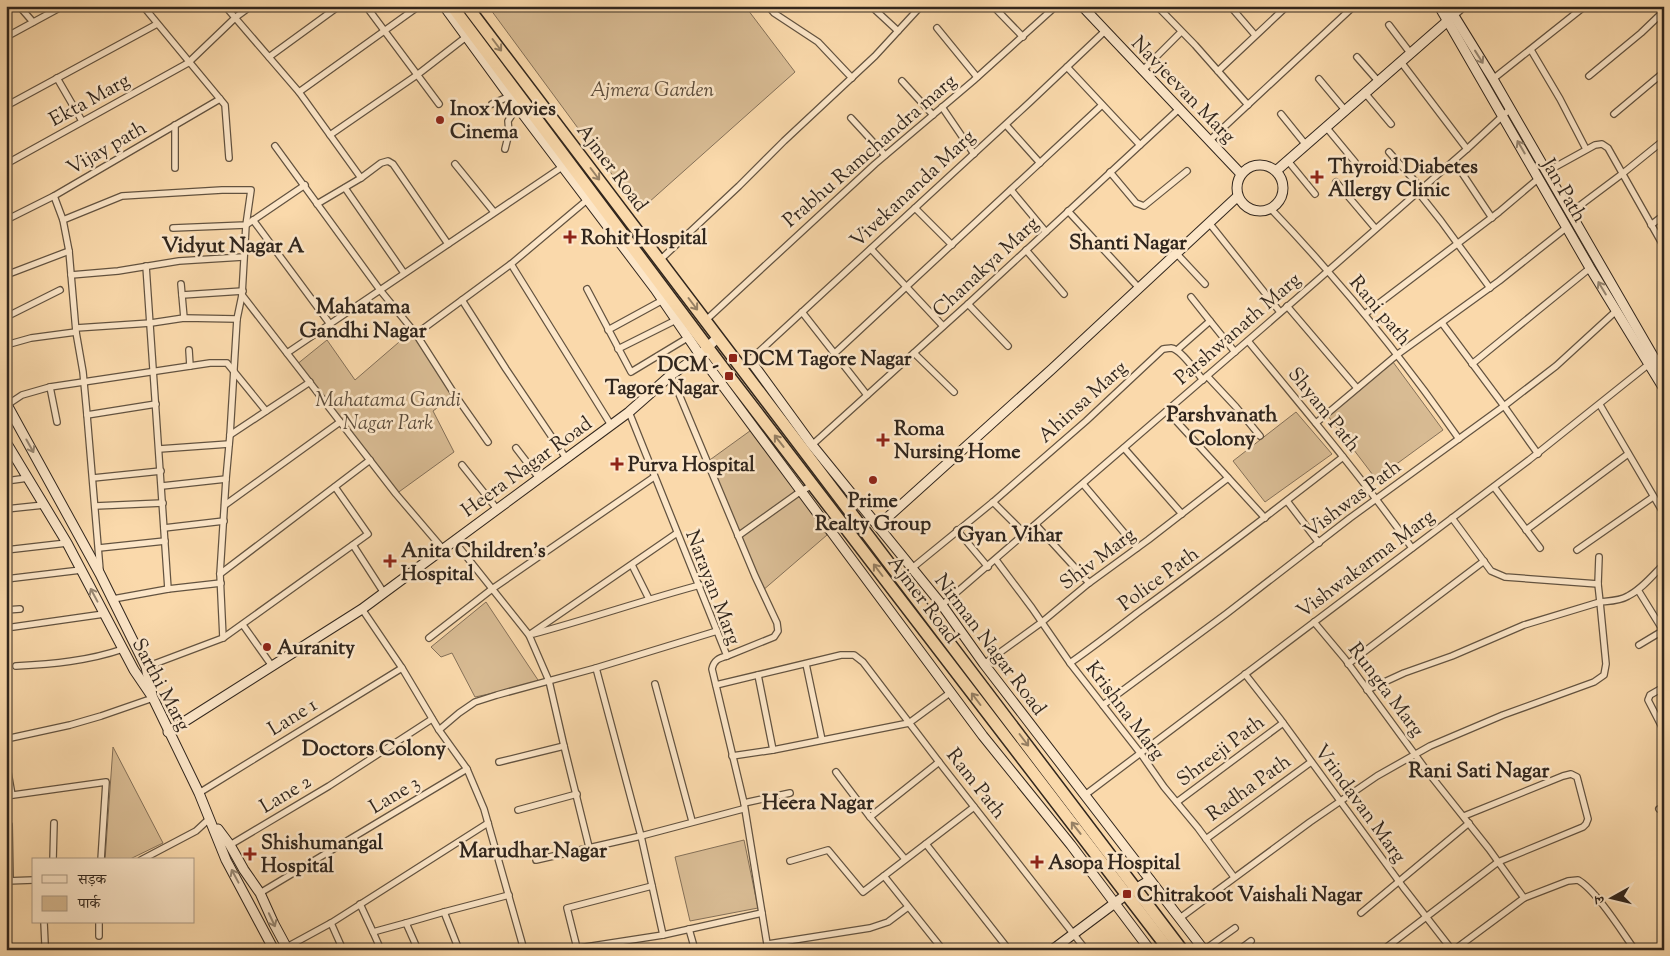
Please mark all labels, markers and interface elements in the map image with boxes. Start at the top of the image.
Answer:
street label: Navjeevan Marg [1123,30,1241,151]
one-way arrow [491,38,502,51]
one-way arrow [1475,50,1485,64]
street label: Ekta Marg [45,67,136,135]
street label: Prabhu Ramchandra marg [777,68,964,236]
park label: Ajmera Garden [590,77,714,106]
place label: Inox Movies Cinema [450,96,556,148]
street label: Vijay path [62,114,153,184]
marker: Inox Movies Cinema [434,114,446,126]
street label: Ajmer Road [568,118,654,219]
street label: Vivekananda Marg [845,124,983,256]
one-way arrow [1515,140,1525,154]
street label: Jan Path [1532,153,1593,229]
place label: Thyroid Diabetes Allergy Clinic [1328,154,1478,206]
one-way arrow [590,167,600,181]
marker: Thyroid Diabetes Allergy Clinic [1310,170,1324,184]
street label: Chanakya Marg [927,210,1047,325]
place label: Rohit Hospital [581,225,707,254]
district label: Shanti Nagar [1069,229,1187,259]
marker: Rohit Hospital [563,230,577,244]
district label: Vidyut Nagar A [162,232,305,262]
street label: Parshwanath Marg [1169,267,1308,393]
street label: Rani path [1341,270,1417,353]
one-way arrow [1597,281,1607,295]
district label: Mahatama Gandhi Nagar [299,293,427,347]
one-way arrow [688,297,698,311]
place label: DCM Tagore Nagar [743,346,912,375]
place label: DCM - Tagore Nagar [605,352,719,404]
marker: DCM Tagore Nagar [727,352,739,364]
street label: Ahinsa Marg [1033,355,1135,451]
street label: Shyam Path [1280,362,1367,460]
marker: DCM - Tagore Nagar [723,370,735,382]
park label: Mahatama Gandi Nagar Park [315,387,461,439]
district label: Parshvanath Colony [1166,401,1278,455]
street label: Heera Nagar Road [456,411,599,526]
place label: Roma Nursing Home [894,416,1020,468]
marker: Roma Nursing Home [876,433,890,447]
one-way arrow [774,434,784,448]
one-way arrow [25,438,35,453]
place label: Purva Hospital [628,452,755,481]
street label: Vishwas Path [1299,454,1408,546]
marker: Purva Hospital [610,457,624,471]
marker: Prime Realty Group [867,474,879,486]
place label: Prime Realty Group [815,488,931,540]
street label: Vishwakarma Marg [1291,503,1442,627]
district label: Gyan Vihar [957,521,1063,551]
street label: Shiv Marg [1054,522,1143,598]
street label: Narayan Marg [676,526,747,650]
place label: Anita Children's Hospital [401,538,546,590]
street label: Police Path [1113,541,1206,619]
street label: Ajmer Road [879,550,965,651]
marker: Anita Children's Hospital [383,554,397,568]
one-way arrow [873,563,883,577]
street label: Nirman Nagar Road [926,568,1052,723]
one-way arrow [89,588,98,603]
street label: Sarthi Marg [123,634,197,737]
place label: Auranity [277,635,355,664]
street label: Rungta Marg [1340,637,1430,744]
marker: Auranity [261,641,273,653]
street label: Krishna Marg [1077,656,1171,767]
street label: Lane 1 [263,692,324,745]
one-way arrow [971,693,982,706]
street label: Shreeji Path [1171,709,1272,795]
one-way arrow [1018,733,1029,746]
district label: Doctors Colony [302,735,446,765]
street label: Vrindavan Marg [1306,739,1412,870]
street label: Ram Path [938,743,1012,826]
street label: Radha Path [1201,748,1298,830]
district label: Rani Sati Nagar [1409,757,1550,787]
street label: Lane 2 [255,768,318,822]
street label: Lane 3 [364,770,426,823]
district label: Heera Nagar [762,789,874,819]
one-way arrow [1070,822,1081,835]
place label: Shishumangal Hospital [261,830,384,882]
district label: Marudhar Nagar [459,837,607,867]
marker: Shishumangal Hospital [243,847,257,861]
place label: Asopa Hospital [1048,850,1181,879]
marker: Asopa Hospital [1030,855,1044,869]
legend [32,858,195,924]
one-way arrow [230,868,240,883]
text: सड़क [77,870,107,891]
north arrow [1588,874,1638,924]
place label: Chitrakoot Vaishali Nagar [1137,882,1363,911]
marker: Chitrakoot Vaishali Nagar [1121,888,1133,900]
text: पार्क [77,894,101,915]
text: उ [1591,894,1612,905]
one-way arrow [268,912,278,927]

